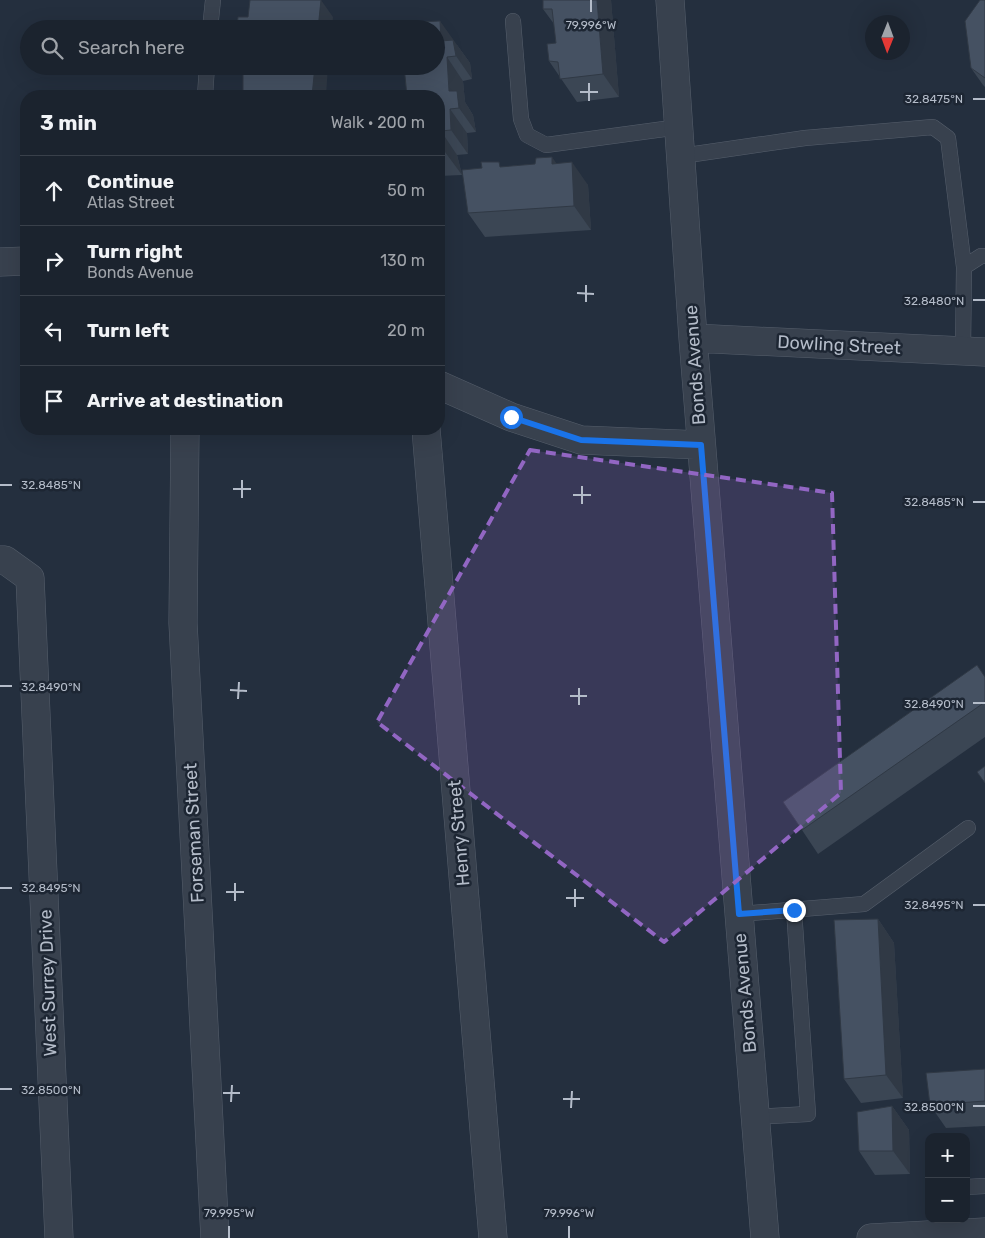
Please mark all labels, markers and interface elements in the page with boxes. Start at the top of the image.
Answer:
north arrow [865,15,910,60]
text: 79.996°W [566,18,617,32]
search box [20,20,445,75]
icon: search [38,34,66,62]
text: Search here [78,36,185,59]
text: 32.8475°N [905,92,963,106]
text: 3 min [40,110,97,135]
text: Walk · 200 m [331,113,425,132]
text: Continue [87,170,174,193]
icon: ahead [40,177,68,205]
text: 50 m [387,181,425,200]
text: Atlas Street [87,193,175,212]
text: Turn right [87,240,182,263]
icon: right [40,247,68,275]
text: 130 m [380,251,425,270]
text: Bonds Avenue [87,263,194,282]
text: 32.8480°N [904,294,964,308]
street label: Bonds Avenue [680,304,710,426]
icon: left [40,317,68,345]
text: Turn left [87,319,169,342]
text: 20 m [387,321,425,340]
street label: Dowling Street [777,331,901,359]
icon: arrive [40,387,68,415]
text: Arrive at destination [87,389,283,412]
route start [500,406,523,429]
text: 32.8485°N [21,478,81,492]
text: 32.8485°N [904,495,964,509]
text: 32.8490°N [21,680,81,694]
text: 32.8490°N [904,697,964,711]
street label: Forseman Street [179,762,209,904]
street label: Henry Street [443,779,475,887]
text: 32.8495°N [21,881,81,895]
text: 32.8495°N [904,898,964,912]
route end [783,899,806,922]
street label: West Surrey Drive [34,909,62,1057]
street label: Bonds Avenue [729,932,761,1054]
text: 32.8500°N [21,1083,81,1097]
text: 32.8500°N [904,1100,964,1114]
map controls [925,1133,970,1223]
button: + [925,1133,970,1178]
button: − [925,1178,970,1223]
text: 79.995°W [204,1206,255,1220]
text: 79.996°W [544,1206,595,1220]

